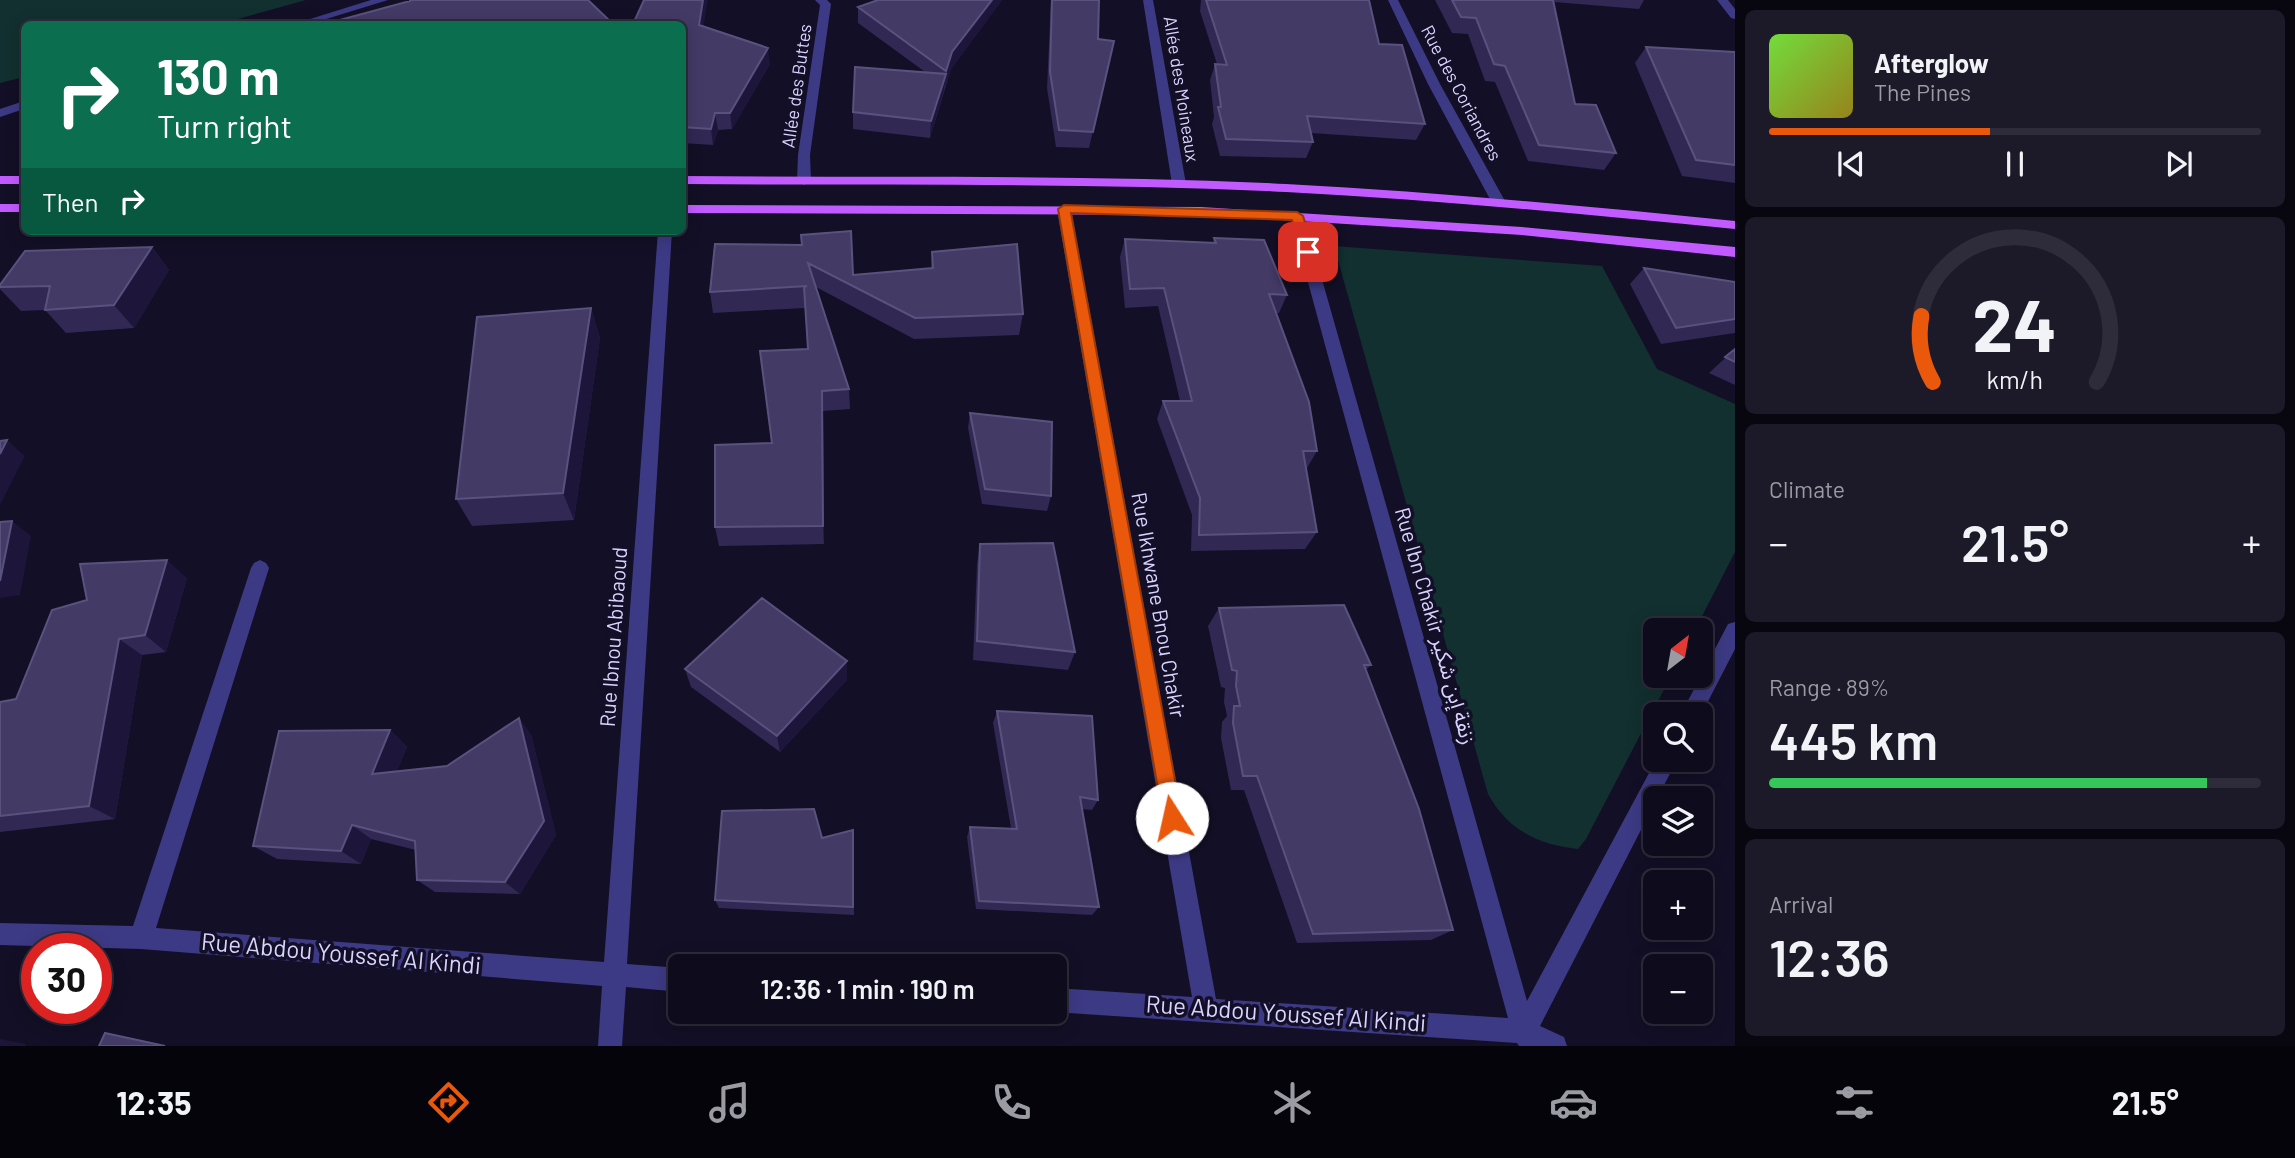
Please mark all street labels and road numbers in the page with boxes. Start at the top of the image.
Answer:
street label: Allée des Moineaux [1160,14,1204,164]
street label: Rue des Coriandres [1417,21,1507,164]
street label: Allée des Buttes [776,22,816,149]
street label: Rue Ikhwane Bnou Chakir [1127,490,1192,720]
street label: Rue Ibn Chakir زنقة إبن شكير [1389,504,1482,748]
street label: Rue Ibnou Abibaoud [594,546,631,728]
street label: Rue Abdou Youssef Al Kindi [200,926,482,979]
street label: Rue Abdou Youssef Al Kindi [1145,988,1427,1037]

